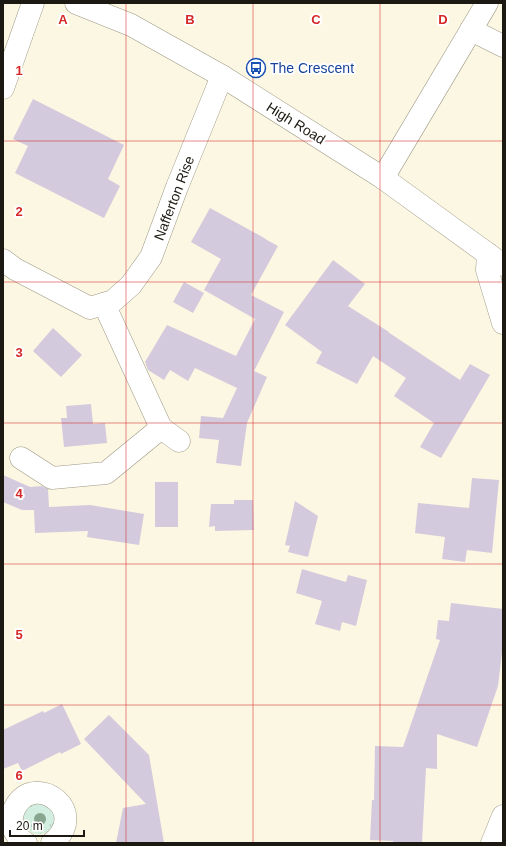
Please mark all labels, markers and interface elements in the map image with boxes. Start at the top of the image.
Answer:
text: A [58,12,68,27]
text: B [185,12,195,27]
text: C [311,12,321,27]
text: D [438,12,448,27]
bus stop icon: The Crescent [245,57,267,79]
place label: The Crescent [270,60,354,76]
text: 1 [15,63,23,78]
street label: High Road [264,99,328,147]
street label: Nafferton Rise [151,153,198,243]
text: 2 [15,204,23,219]
text: 3 [15,345,23,360]
text: 4 [15,486,23,501]
text: 5 [15,627,23,642]
text: 6 [15,768,23,783]
scale bar [10,812,84,838]
text: 20 m [16,819,43,833]

